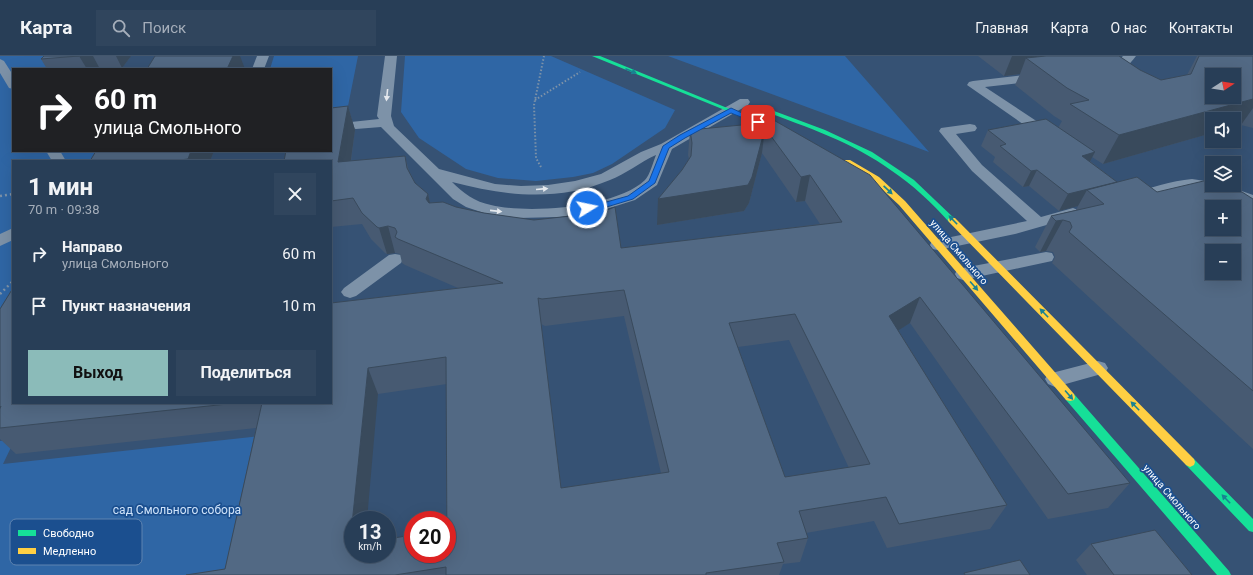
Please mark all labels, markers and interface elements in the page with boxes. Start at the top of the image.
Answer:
search box [96,10,376,46]
text: Карта [20,16,72,39]
icon: search [110,17,132,39]
text: Поиск [142,19,186,37]
text: Главная [975,20,1028,36]
text: Карта [1050,20,1089,36]
text: О нас [1111,20,1147,36]
text: Контакты [1169,20,1233,36]
one-way arrow [626,68,638,74]
north arrow [1205,68,1241,104]
map controls [1205,68,1241,280]
text: 60 m [94,83,157,116]
icon: right [28,84,80,136]
one-way arrow [383,89,390,101]
pin [741,105,775,139]
icon: arrive [747,111,769,133]
button: sound [1205,112,1241,148]
text: улица Смольного [94,117,242,138]
button: layers [1205,156,1241,192]
text: 1 мин [28,173,93,201]
button: close [274,173,316,215]
one-way arrow [883,185,892,194]
one-way arrow [536,186,548,192]
position arrow [566,187,608,229]
button: + [1205,200,1241,236]
text: 70 m · 09:38 [28,202,99,217]
one-way arrow [490,208,502,214]
one-way arrow [948,215,958,225]
street label: улица Смольного [928,217,990,287]
text: Направо [62,238,123,256]
icon: right [28,243,50,265]
button: − [1205,244,1241,280]
text: 60 m [282,245,316,263]
text: улица Смольного [62,256,169,271]
one-way arrow [970,281,979,292]
icon: arrive [28,295,50,317]
text: Пункт назначения [62,297,191,315]
text: 10 m [282,297,316,315]
one-way arrow [1039,308,1048,318]
button: Выход [28,350,168,396]
button: Поделиться [176,350,316,396]
one-way arrow [1064,390,1074,400]
one-way arrow [1130,401,1139,411]
street label: улица Смольного [1141,462,1203,532]
one-way arrow [1221,494,1231,504]
park label: сад Смольного собора [113,503,241,517]
speed limit sign: 20 [404,511,456,563]
legend [10,519,142,565]
text: 13 [359,520,381,544]
text: Свободно [43,527,94,540]
text: km/h [358,541,382,552]
text: Медленно [43,545,96,558]

